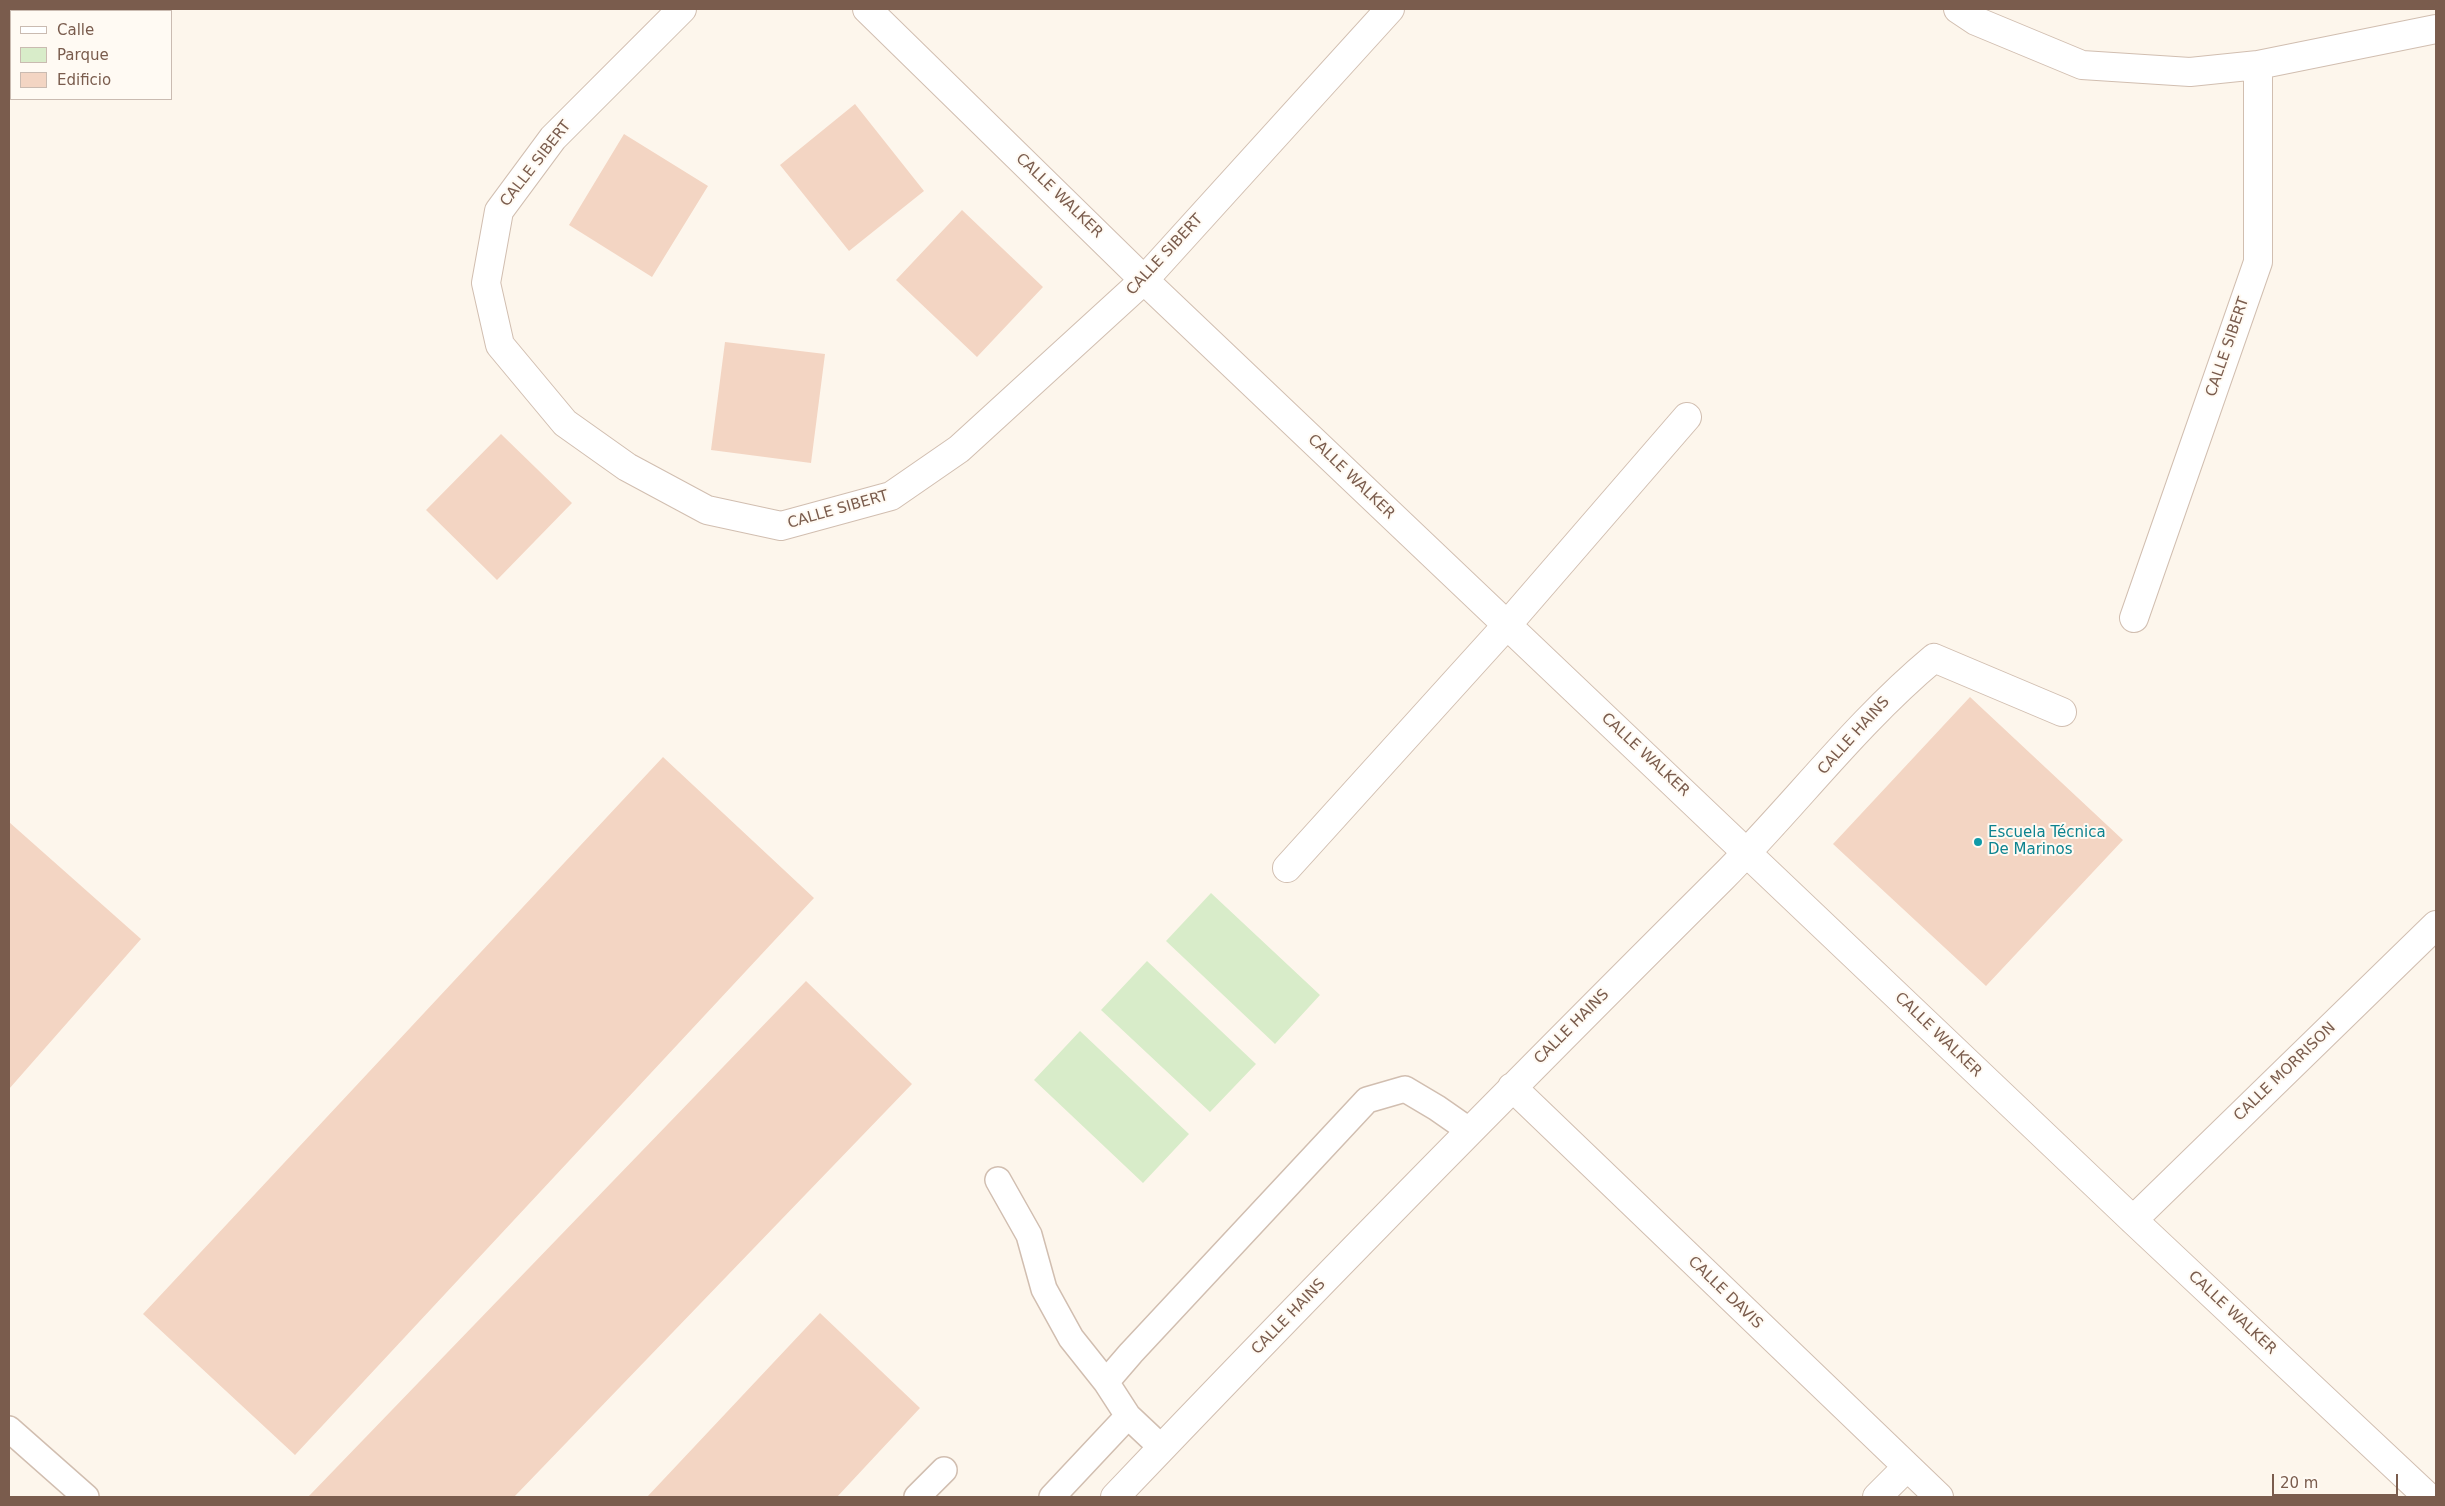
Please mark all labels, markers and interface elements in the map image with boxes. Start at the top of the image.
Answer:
legend [10,10,172,100]
text: Calle [57,21,94,39]
text: Parque [57,46,109,64]
text: Edificio [57,71,111,89]
street label: CALLE SIBERT [497,118,575,210]
street label: CALLE WALKER [1012,150,1106,242]
street label: CALLE SIBERT [1123,211,1207,299]
street label: CALLE SIBERT [2203,295,2253,399]
street label: CALLE WALKER [1304,431,1398,523]
street label: CALLE SIBERT [786,487,890,533]
street label: CALLE HAINS [1814,693,1894,779]
street label: CALLE WALKER [1597,710,1693,800]
place label: Escuela Técnica De Marinos [1988,824,2106,859]
marker: Escuela Técnica De Marinos [1972,836,1984,848]
street label: CALLE HAINS [1531,986,1613,1068]
street label: CALLE WALKER [1891,989,1985,1081]
street label: CALLE MORRISON [2230,1019,2340,1125]
street label: CALLE DAVIS [1684,1253,1766,1333]
street label: CALLE WALKER [2184,1268,2280,1358]
street label: CALLE HAINS [1248,1275,1330,1359]
scale bar [2275,1464,2401,1496]
text: 20 m [2280,1474,2318,1492]

